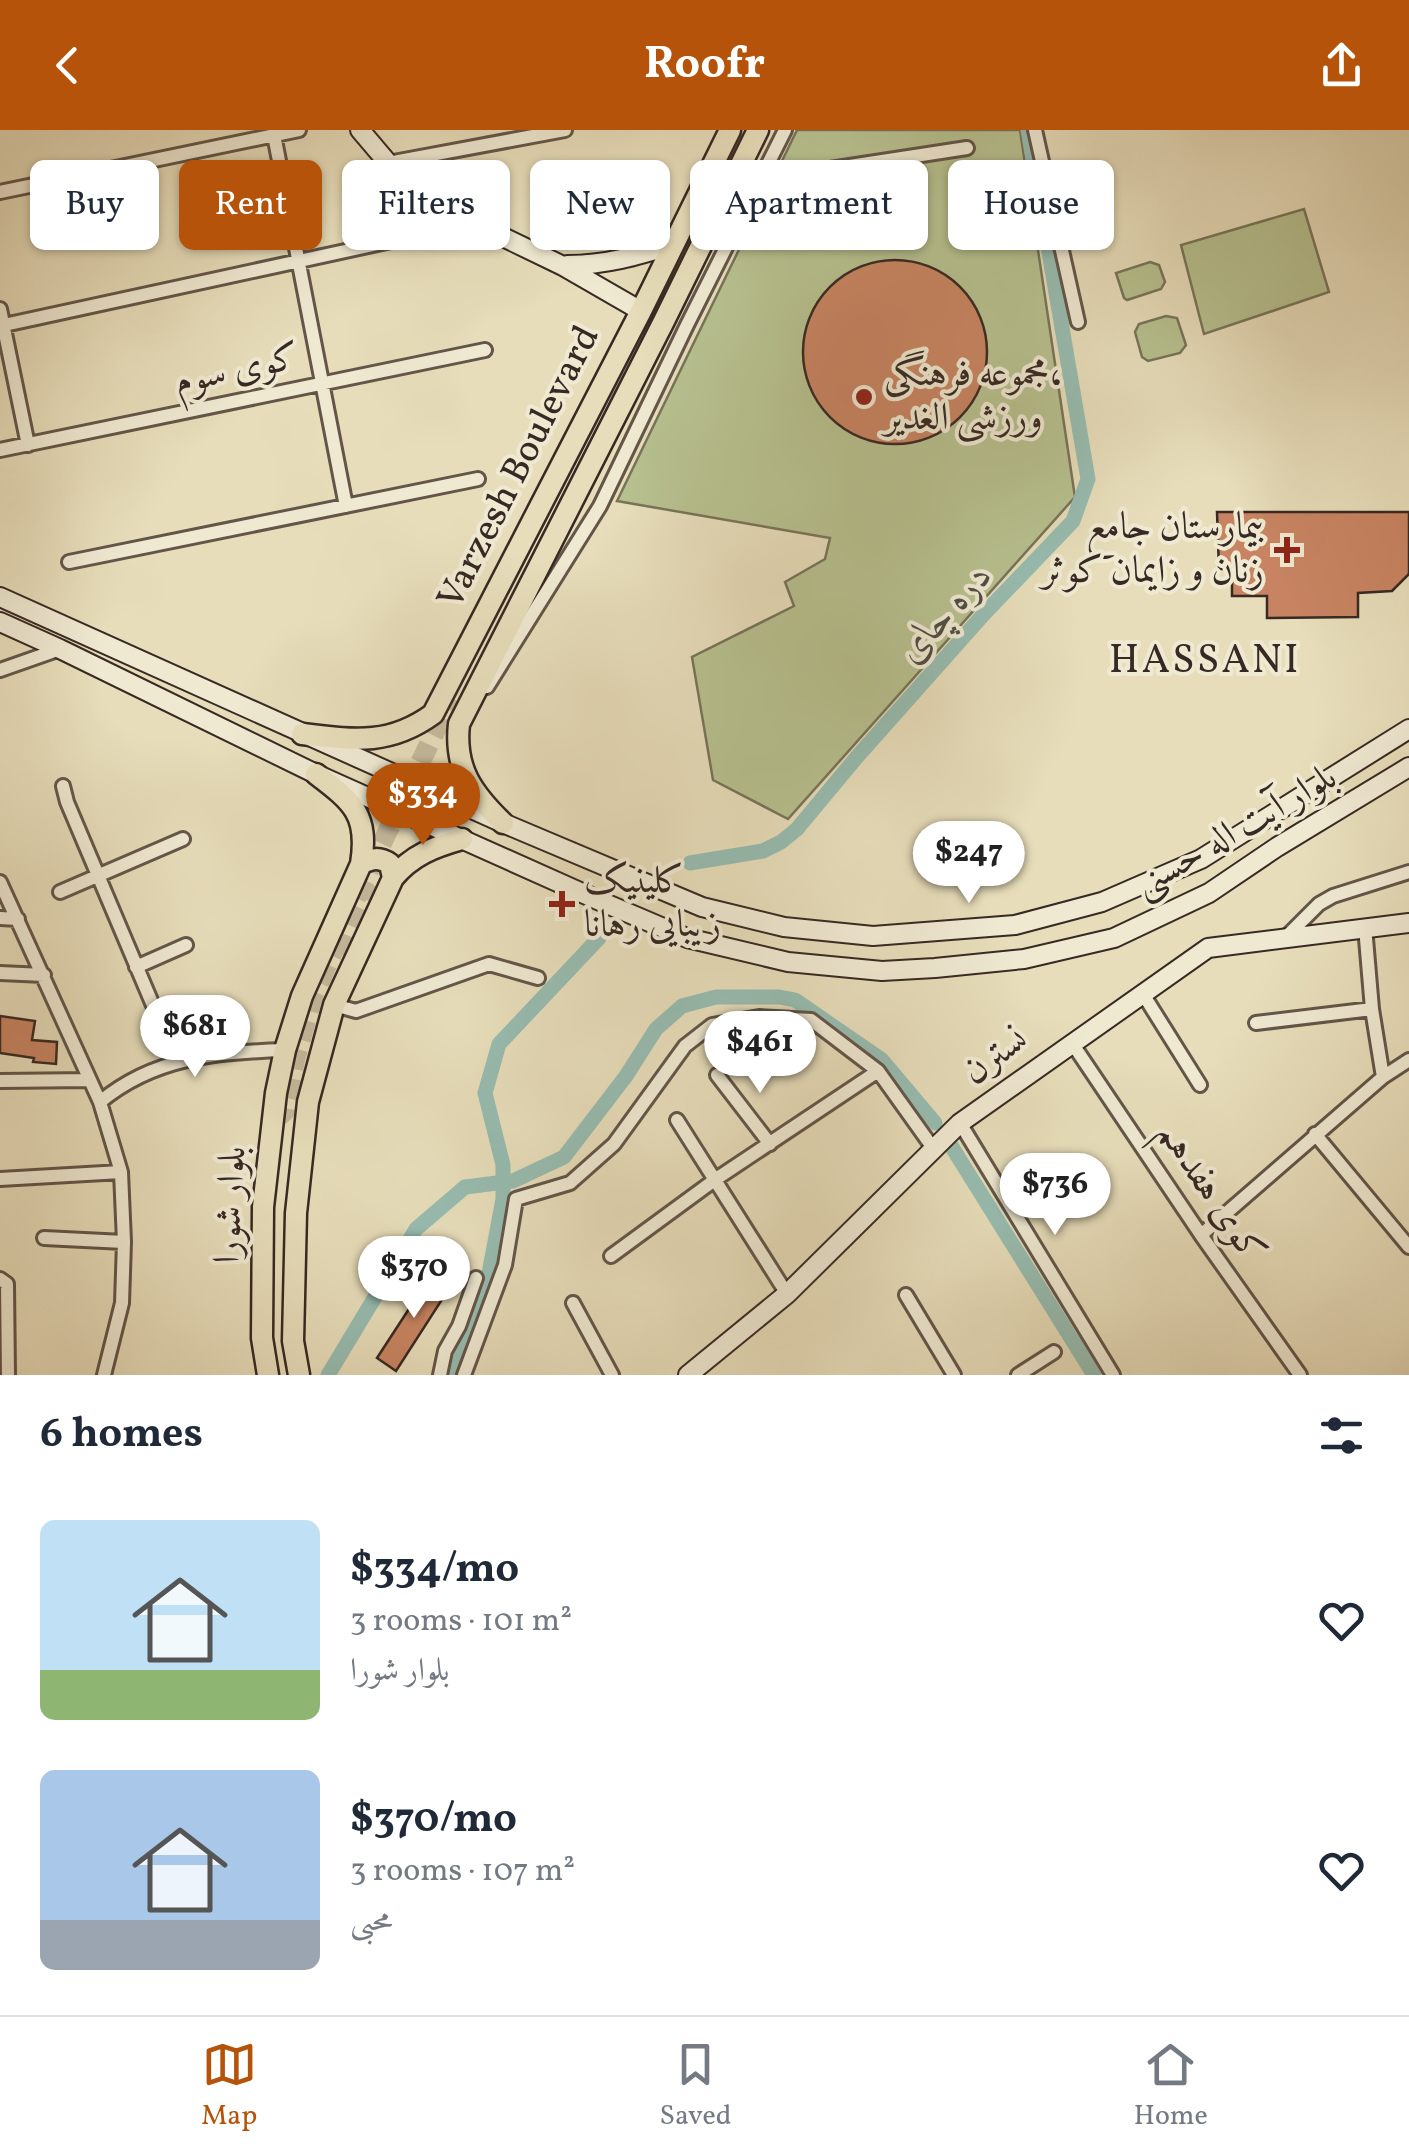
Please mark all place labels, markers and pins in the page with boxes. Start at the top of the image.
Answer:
place label: مجموعه فرهنگی، ورزشی الغدیر [880,349,1063,446]
marker: مجموعه فرهنگی، ورزشی الغدیر [853,386,875,408]
place label: بیمارستان جامع زنان و زایمان کوثر [1038,502,1264,599]
marker: بیمارستان جامع زنان و زایمان کوثر [1274,537,1300,563]
pin: $334 [364,763,482,848]
pin: $247 [910,821,1028,906]
place label: کلینیک زیبایی رهانا [584,856,721,953]
marker: کلینیک زیبایی رهانا [549,891,575,917]
pin: $681 [136,995,254,1080]
pin: $461 [701,1011,819,1096]
pin: $736 [996,1153,1114,1238]
pin: $370 [355,1236,473,1321]

